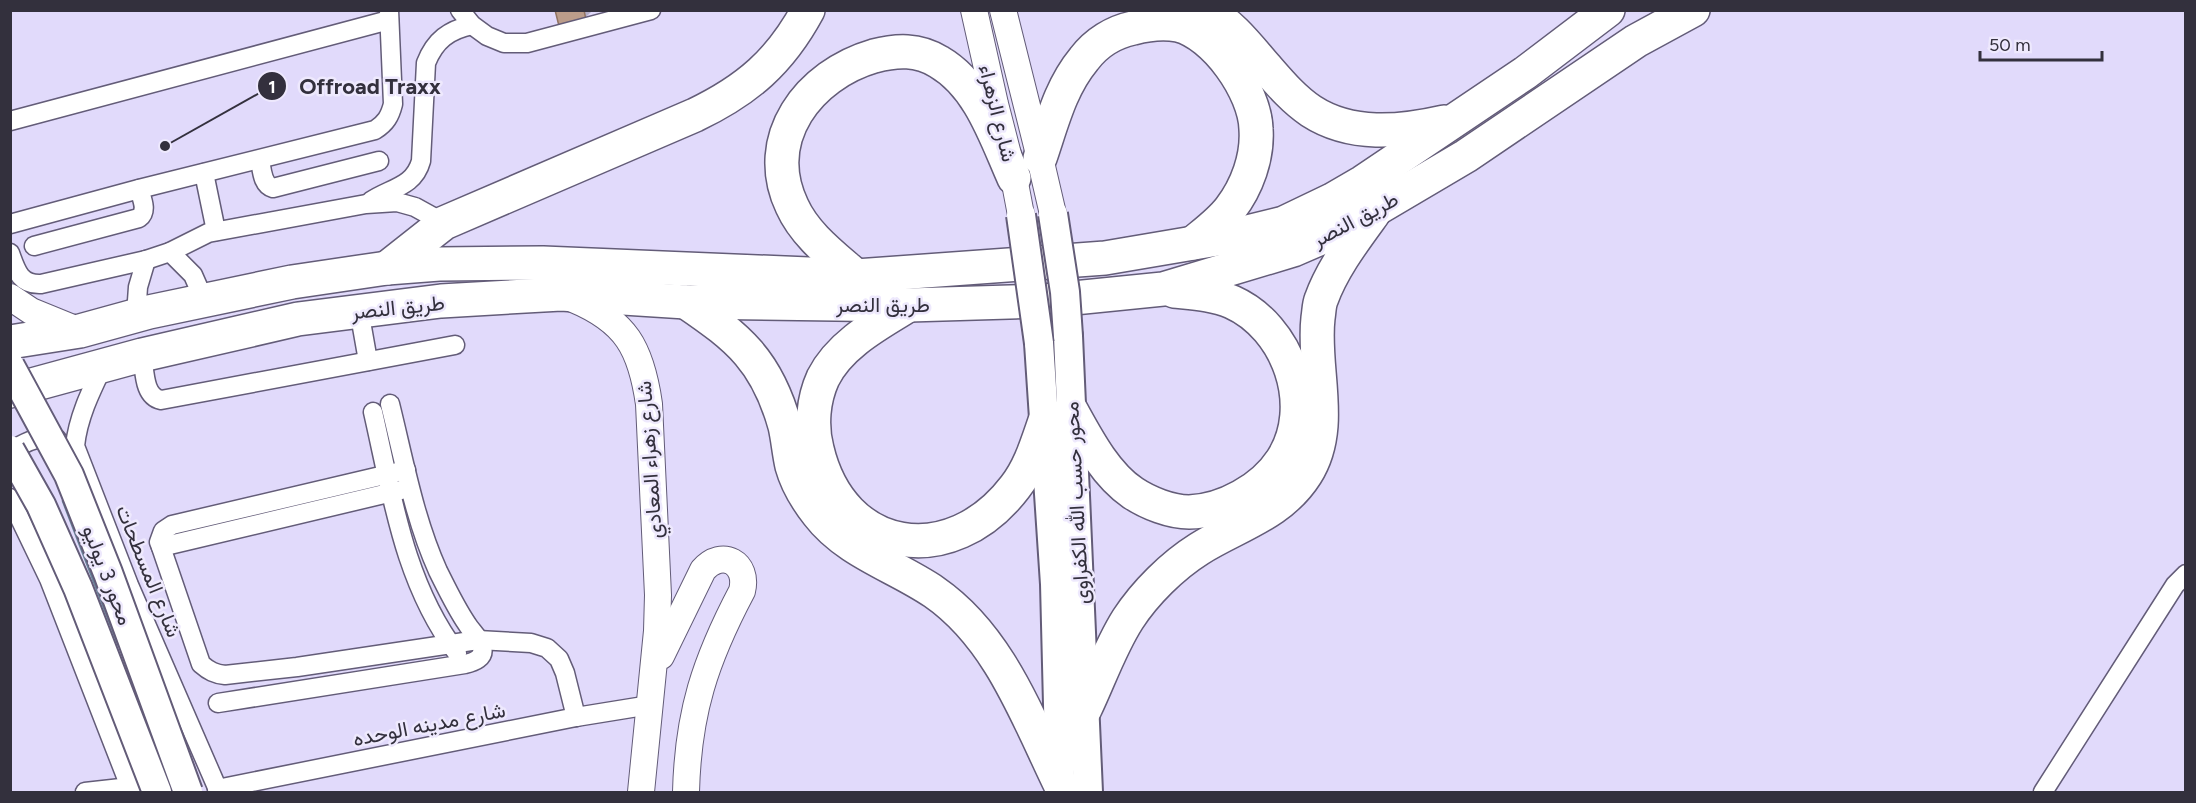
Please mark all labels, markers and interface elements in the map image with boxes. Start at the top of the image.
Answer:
scale bar [1980,24,2102,62]
text: 50 m [1989,34,2031,56]
street label: شارع الزهراء [972,62,1022,165]
callout: Offroad Traxx [257,66,452,106]
text: Offroad Traxx [299,73,441,100]
text: 1 [268,76,276,98]
street label: طريق النصر [1307,186,1403,253]
street label: طريق النصر [349,290,446,325]
street label: طريق النصر [835,292,930,318]
street label: شارع زهراء المعادي [631,380,672,540]
street label: محور حسب الله الكفراوى [1058,401,1095,605]
street label: شارع المسطحات [109,501,187,642]
street label: محور 3 يوليو [77,521,138,629]
street label: شارع مدينه الوحده [351,697,508,753]

